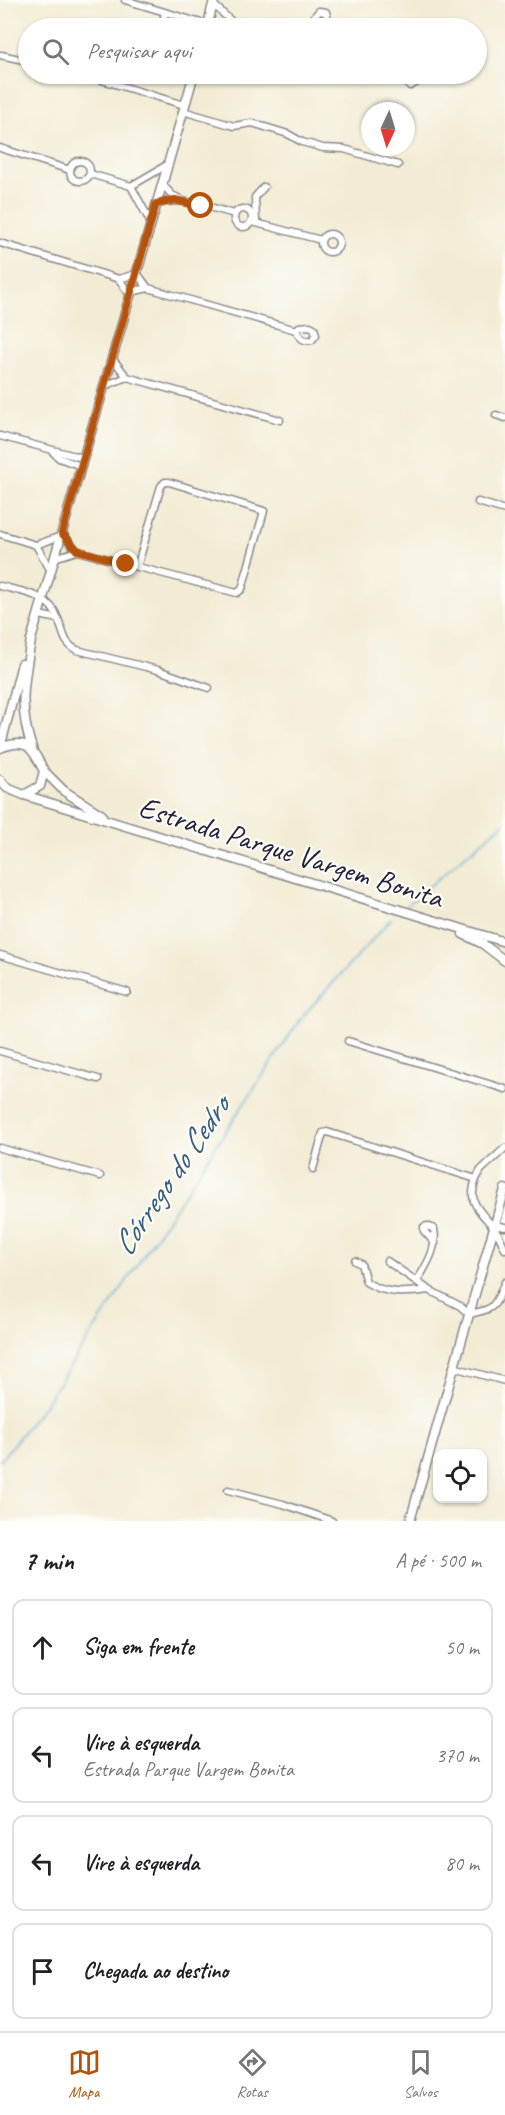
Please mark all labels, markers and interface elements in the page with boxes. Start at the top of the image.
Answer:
search box [18,18,487,84]
icon: search [39,35,72,68]
text: Pesquisar aqui [87,37,192,65]
north arrow [361,102,415,156]
route start [187,192,213,218]
route end [112,550,138,576]
street label: Estrada Parque Vargem Bonita [134,788,449,917]
water label: Córrego do Cedro [103,1084,242,1263]
map controls [433,1449,487,1503]
button: locate [433,1449,487,1503]
text: 7 min [24,1544,74,1577]
text: A pé · 500 m [396,1548,481,1573]
icon: ahead [26,1631,59,1664]
text: Siga em frente [83,1633,194,1661]
text: 50 m [445,1635,479,1660]
text: Vire à esquerda [83,1729,199,1757]
icon: left [26,1739,59,1772]
text: 370 m [436,1743,479,1768]
text: Estrada Parque Vargem Bonita [83,1757,294,1782]
icon: left [26,1847,59,1880]
text: Vire à esquerda [83,1849,199,1877]
text: 80 m [445,1851,479,1876]
icon: arrive [26,1955,59,1988]
text: Chegada ao destino [83,1957,228,1985]
tab: Mapa [68,2046,101,2102]
tab: Rotas [236,2046,269,2102]
tab: Salvos [404,2046,437,2102]

